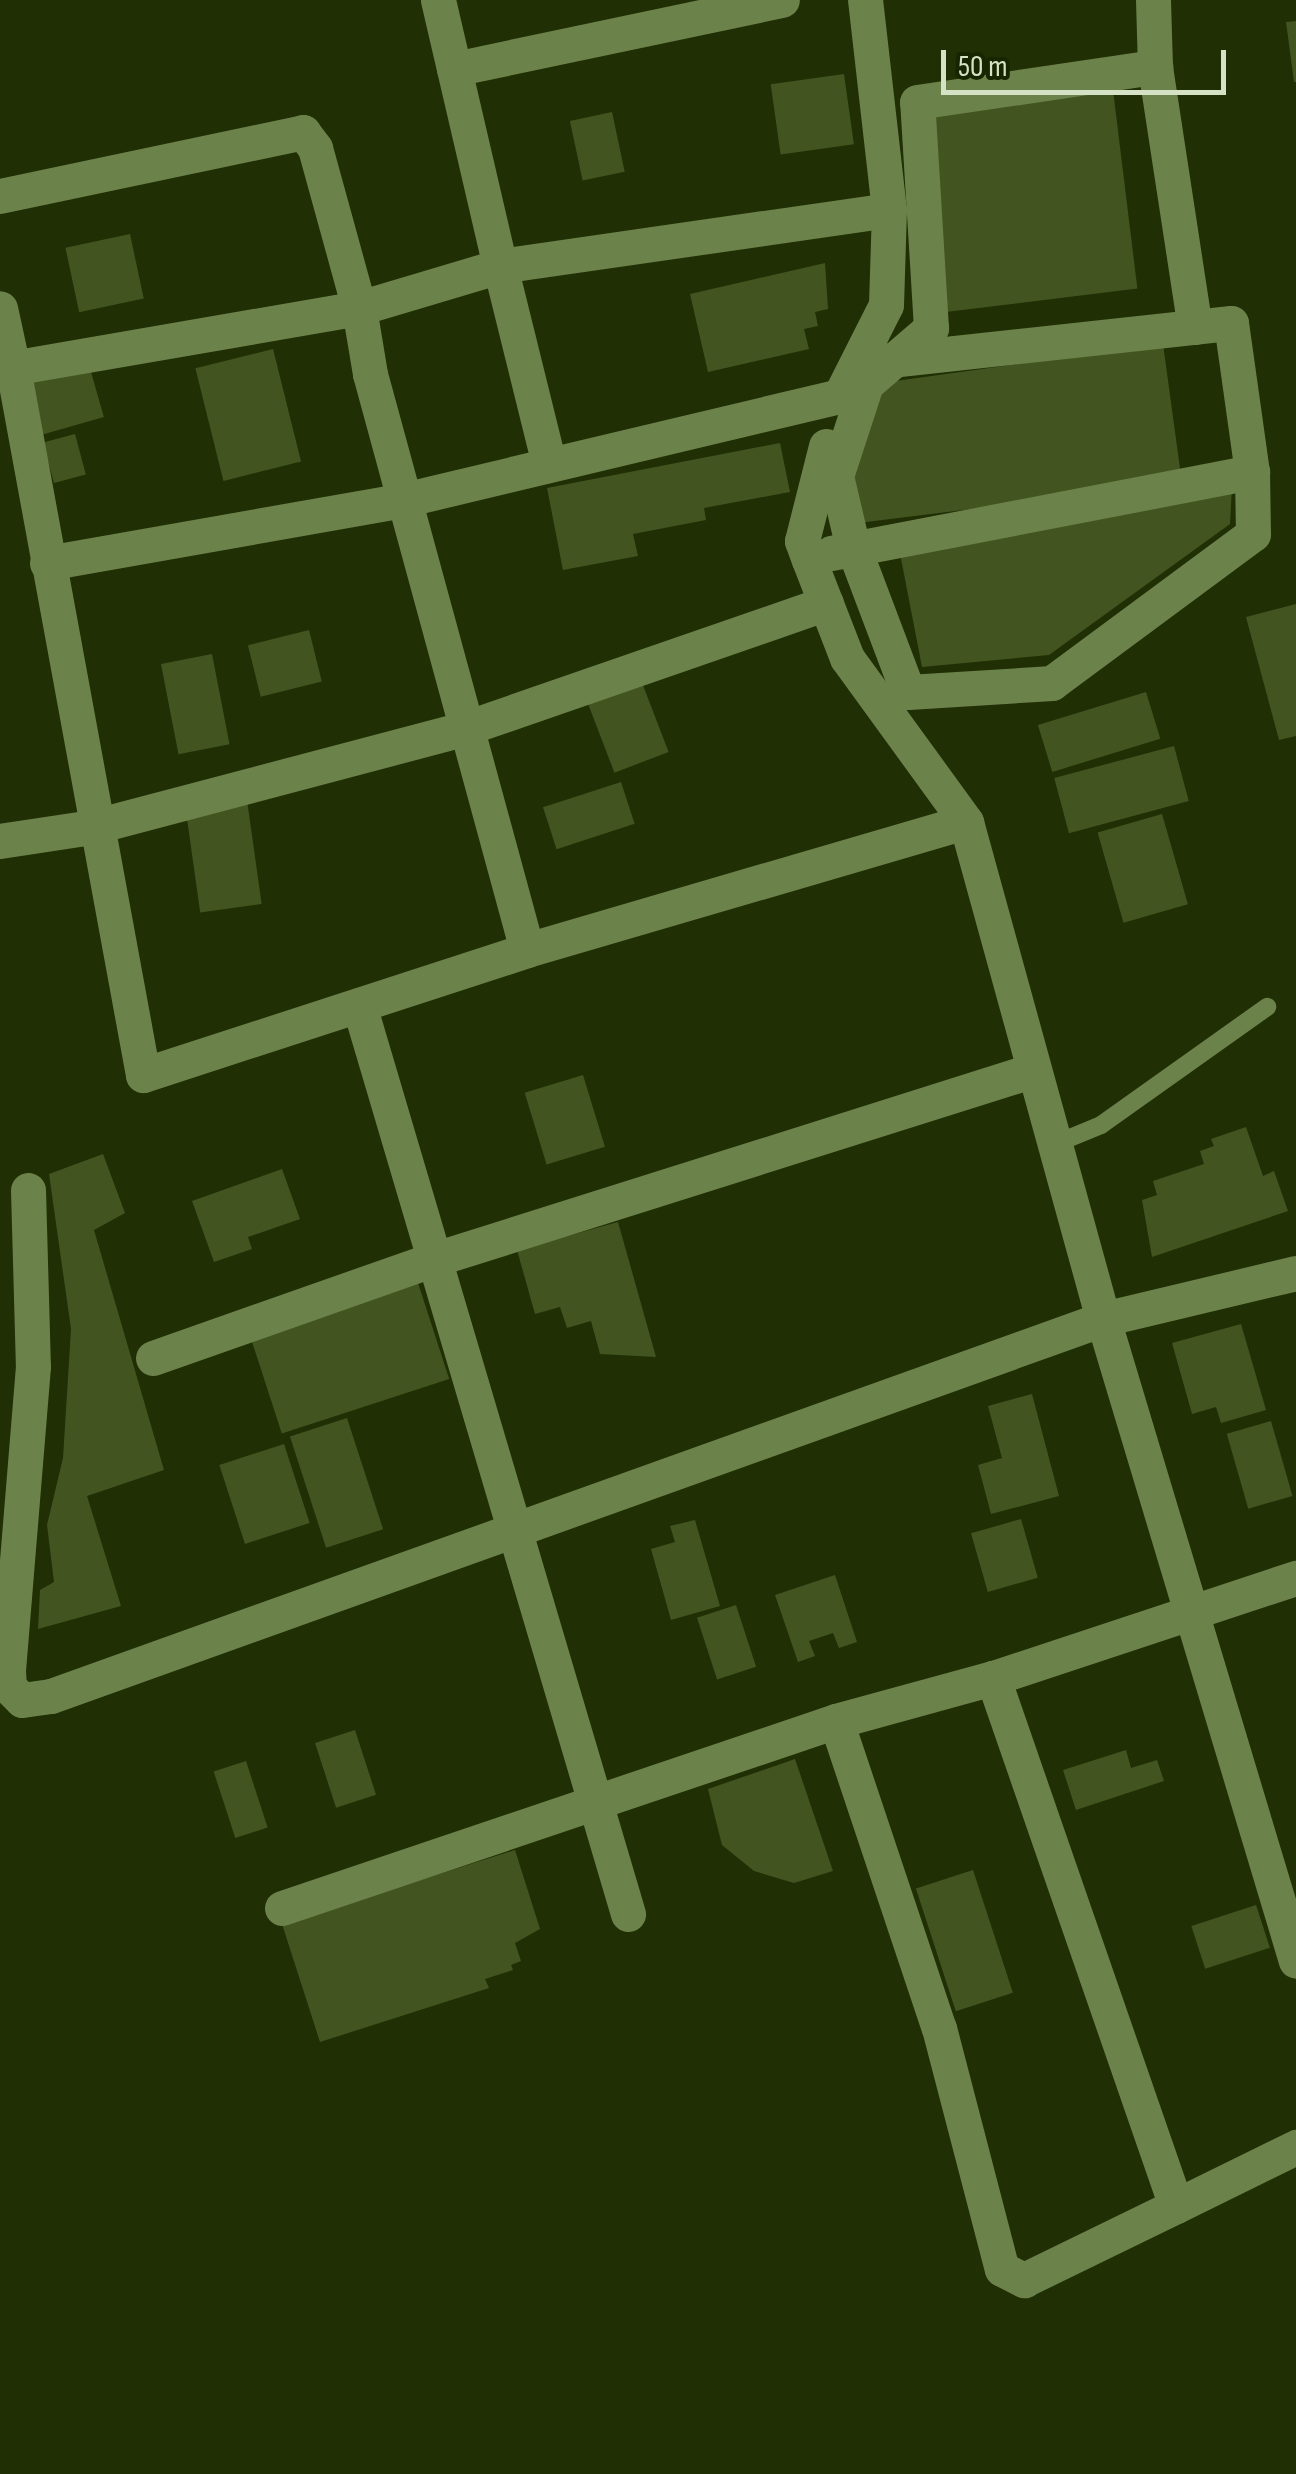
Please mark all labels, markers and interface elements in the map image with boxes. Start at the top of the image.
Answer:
scale bar [946,30,1231,92]
text: 50 m [958,49,1007,85]

